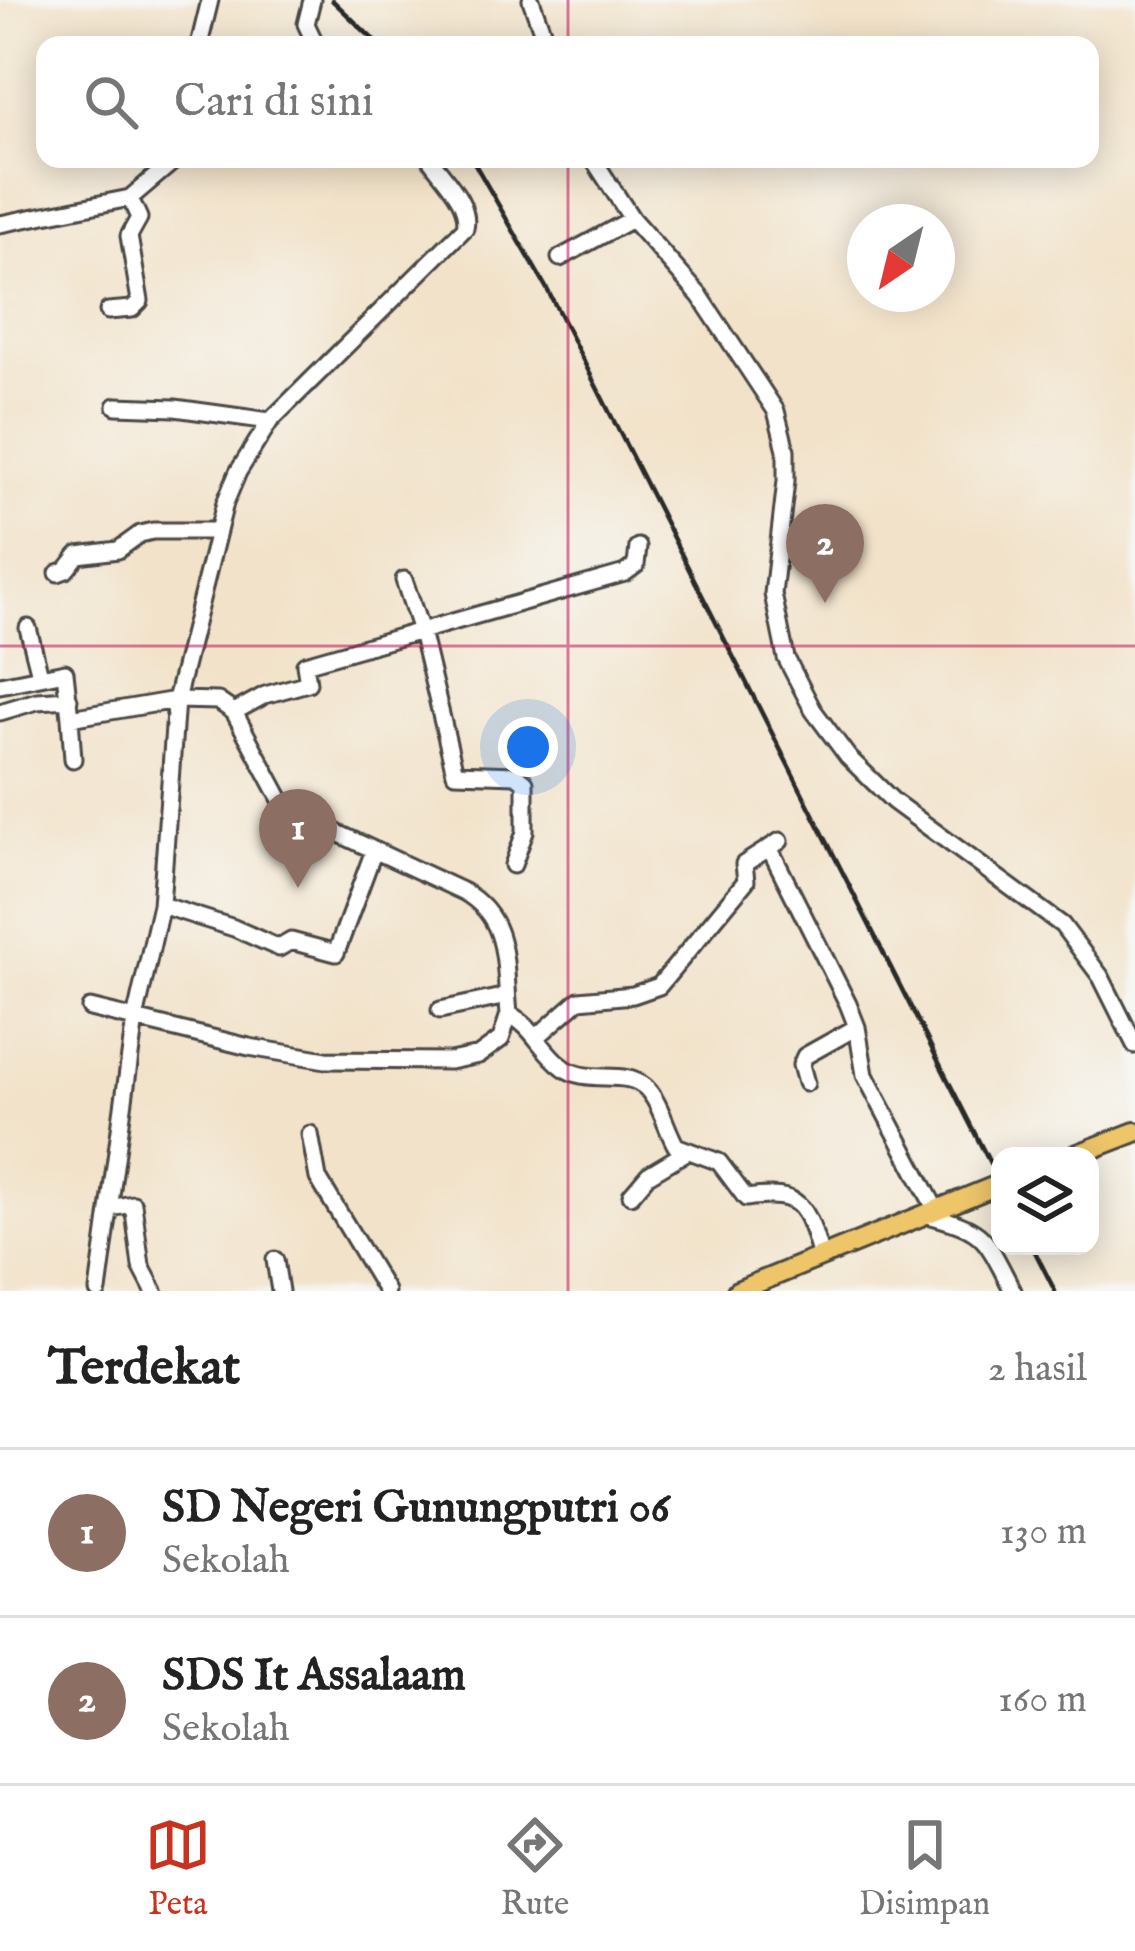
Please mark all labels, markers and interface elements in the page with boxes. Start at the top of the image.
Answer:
search box [36,36,1099,168]
icon: search [78,69,144,135]
text: Cari di sini [174,74,374,131]
north arrow [847,204,955,312]
pin: 2 [786,504,864,603]
your location [498,717,558,777]
pin: 1 [259,789,337,888]
map controls [991,1147,1099,1255]
button: layers [991,1147,1099,1255]
text: Terdekat [48,1337,240,1402]
text: 2 hasil [988,1345,1087,1394]
text: SD Negeri Gunungputri 06 [162,1480,670,1537]
text: 1 [80,1508,94,1557]
text: 130 m [1000,1508,1087,1557]
text: Sekolah [162,1537,290,1586]
text: SDS It Assalaam [162,1648,466,1705]
text: 2 [78,1676,96,1725]
text: 160 m [998,1676,1087,1725]
text: Sekolah [162,1705,290,1754]
tab: Peta [145,1812,211,1926]
tab: Rute [501,1812,569,1926]
tab: Disimpan [859,1812,990,1926]

